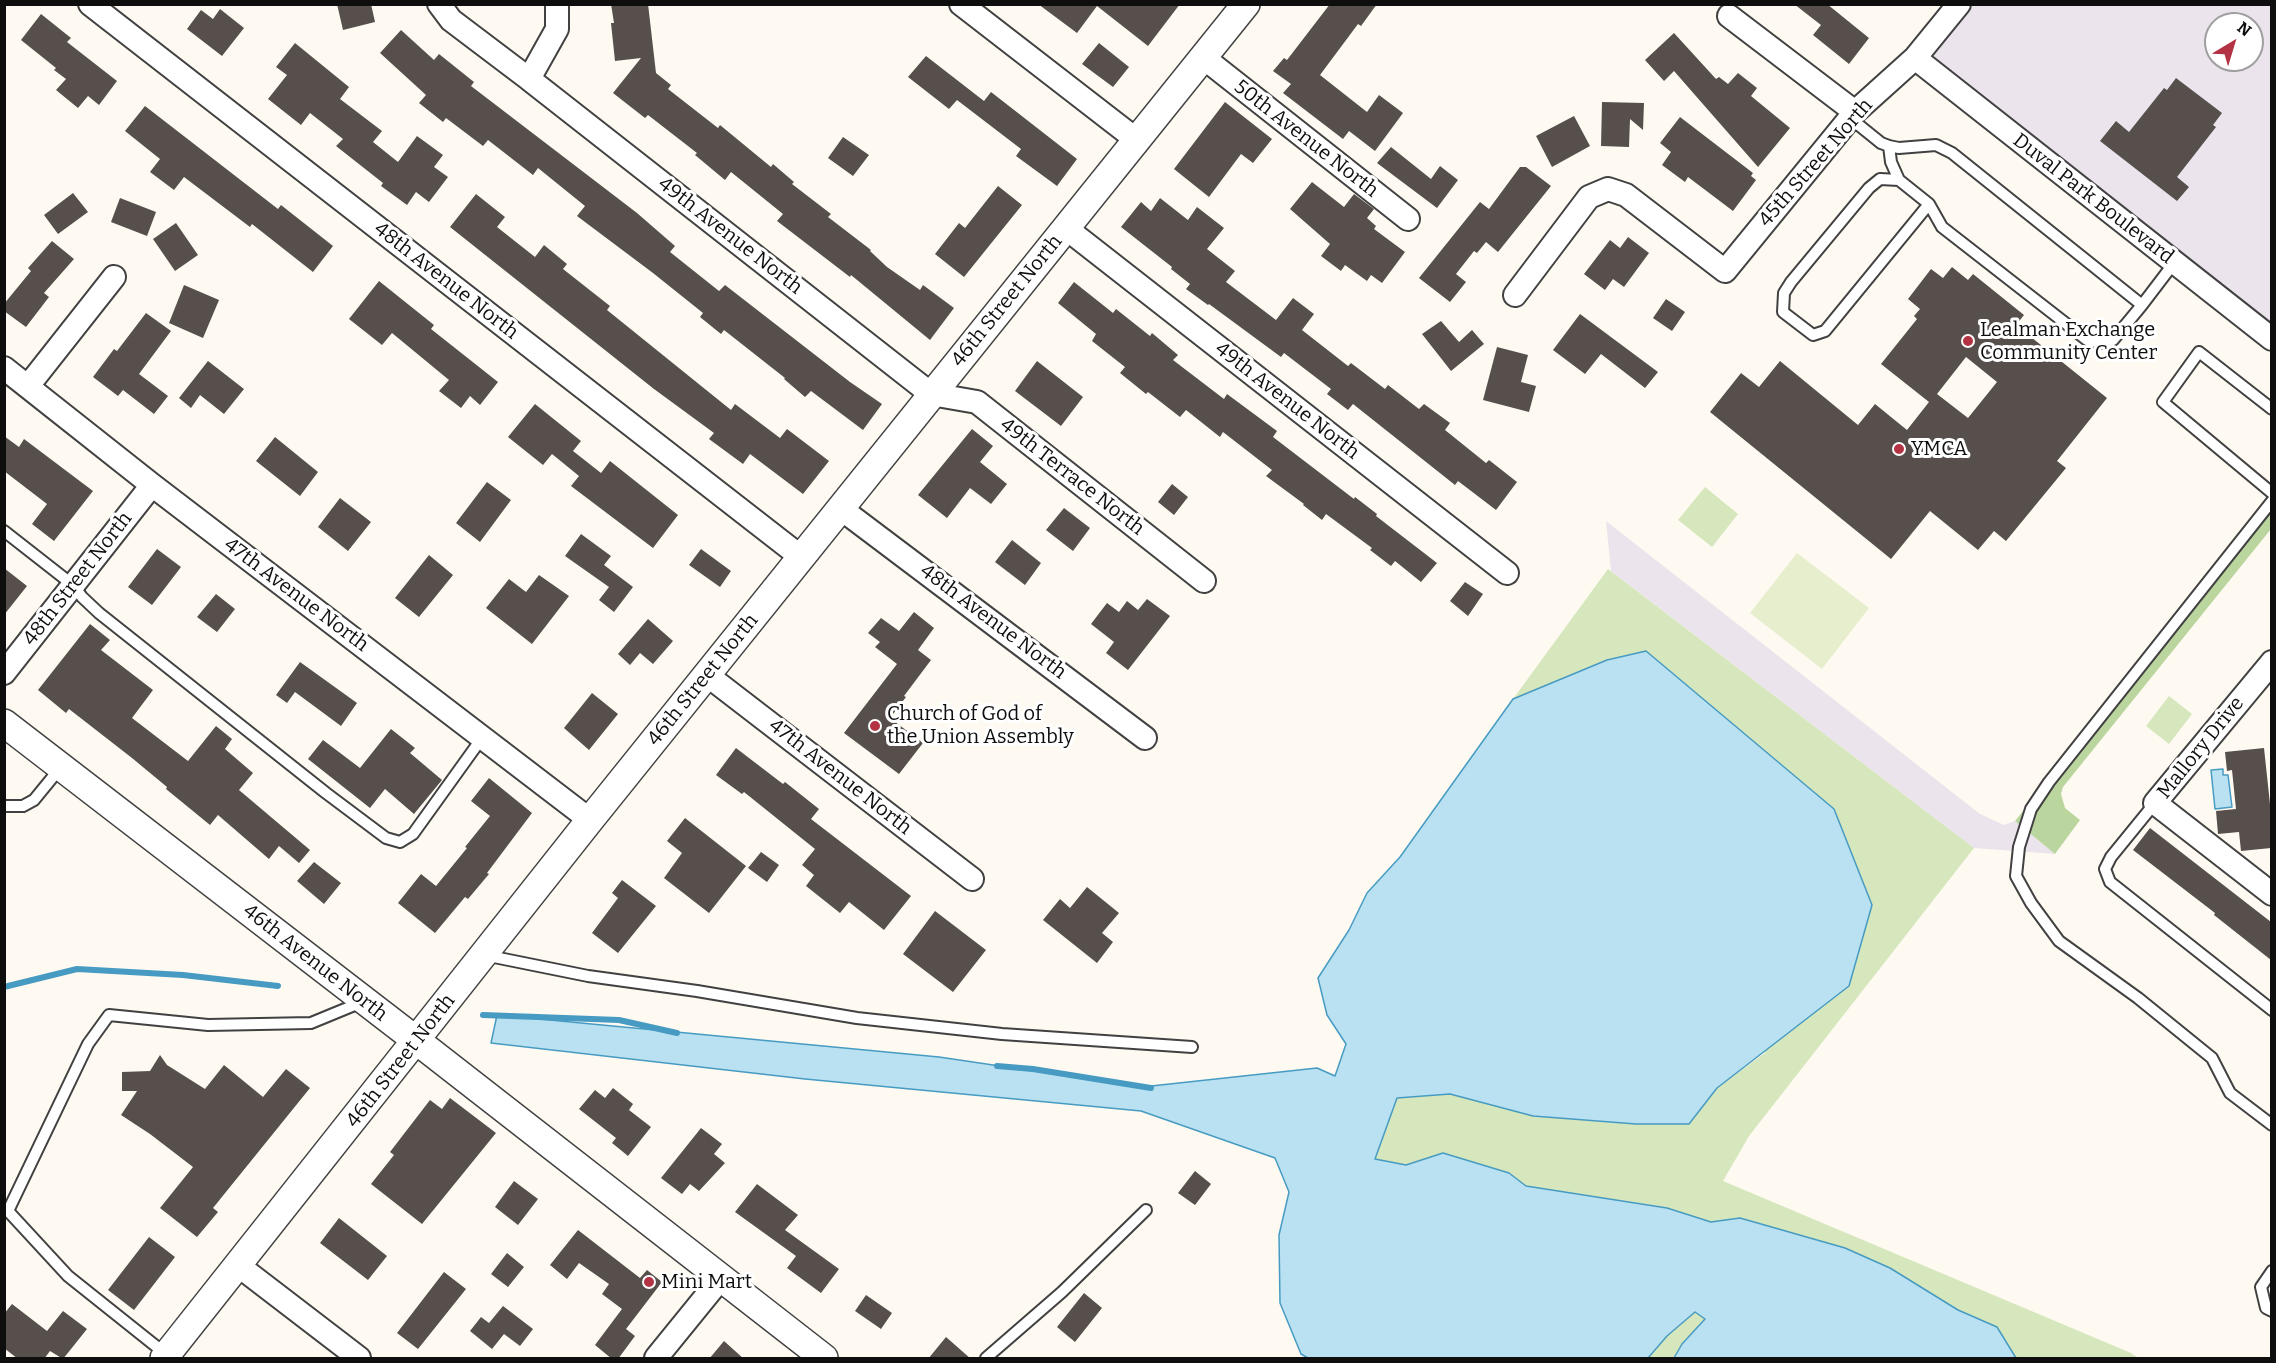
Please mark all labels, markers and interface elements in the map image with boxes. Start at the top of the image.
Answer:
north arrow [2204,12,2264,72]
text: N [2233,18,2255,40]
street label: 50th Avenue North [1229,75,1383,203]
street label: 45th Street North [1754,94,1878,232]
street label: Duval Park Boulevard [2008,129,2178,269]
street label: 49th Avenue North [653,172,807,300]
street label: 48th Avenue North [369,217,523,345]
street label: 46th Street North [946,230,1068,372]
place label: Lealman Exchange Community Center [1980,318,2157,365]
marker: Lealman Exchange Community Center [1961,334,1975,348]
street label: 49th Avenue North [1210,337,1364,465]
street label: 49th Terrace North [995,413,1149,541]
place label: YMCA [1911,437,1968,461]
marker: YMCA [1892,442,1906,456]
street label: 48th Street North [18,507,138,651]
street label: 47th Avenue North [219,533,373,657]
street label: 48th Avenue North [915,559,1071,685]
street label: 46th Street North [642,609,764,751]
street label: Mallory Drive [2153,692,2249,804]
place label: Church of God of the Union Assembly [887,702,1074,749]
street label: 47th Avenue North [764,714,916,840]
marker: Church of God of the Union Assembly [868,719,882,733]
street label: 46th Avenue North [238,899,392,1027]
street label: 46th Street North [341,990,461,1132]
place label: Mini Mart [661,1270,752,1294]
marker: Mini Mart [642,1275,656,1289]

